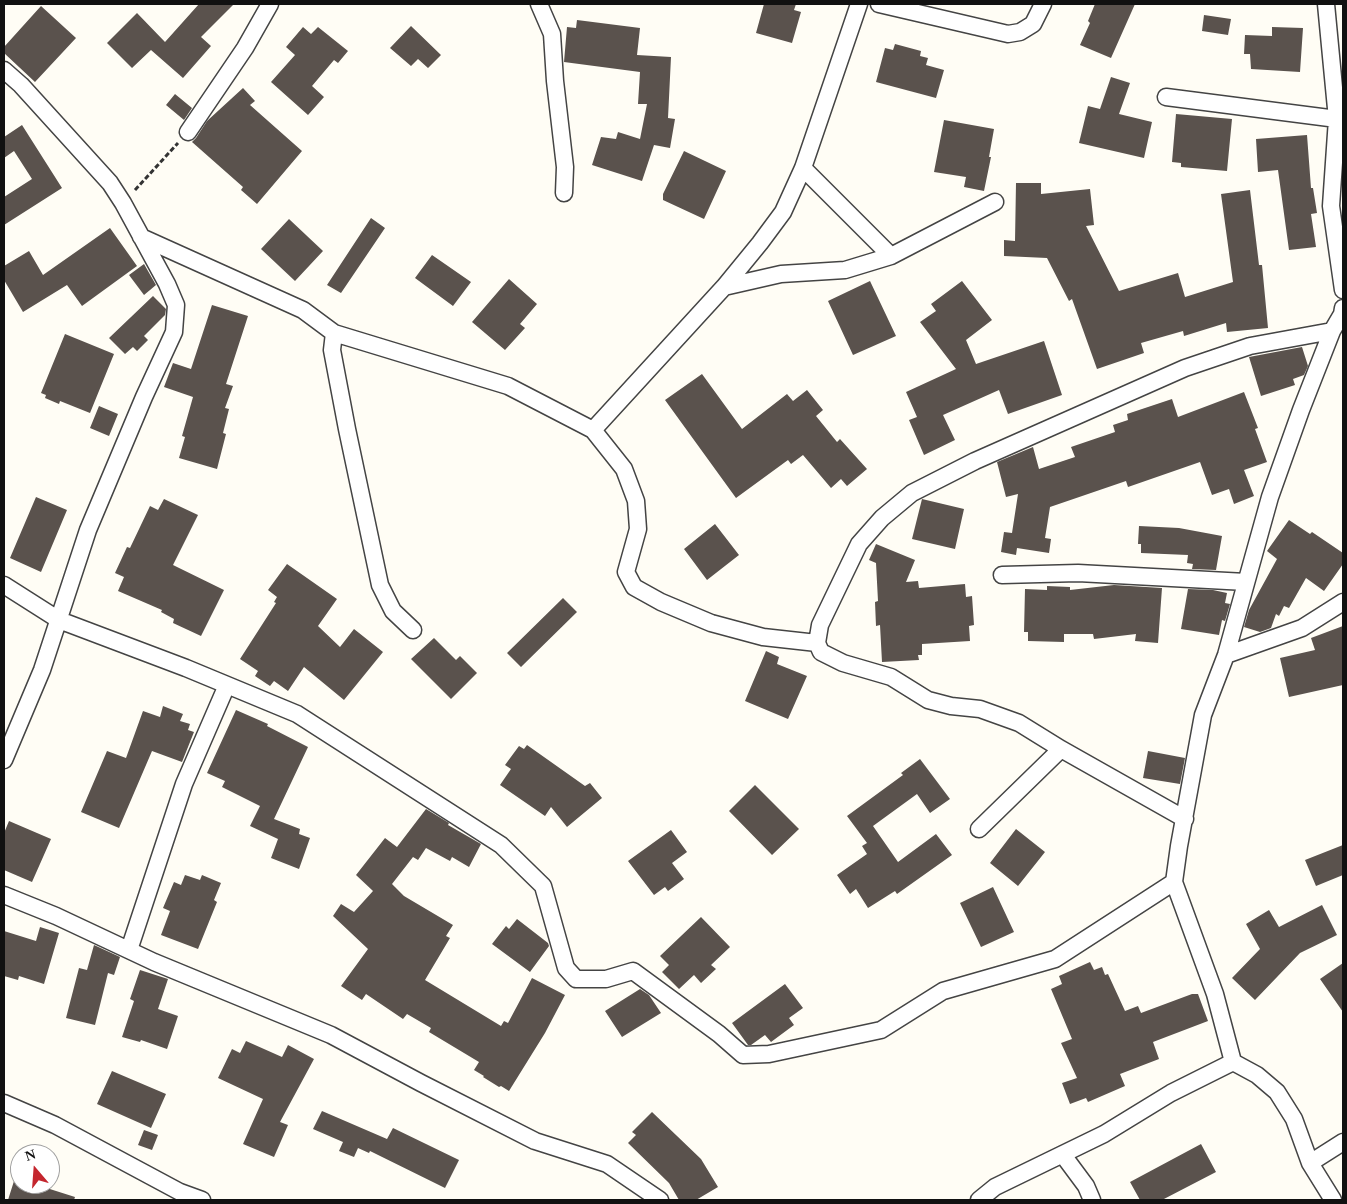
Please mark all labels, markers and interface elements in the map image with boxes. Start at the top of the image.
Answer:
north arrow [10,1144,60,1194]
text: N [23,1147,38,1164]

